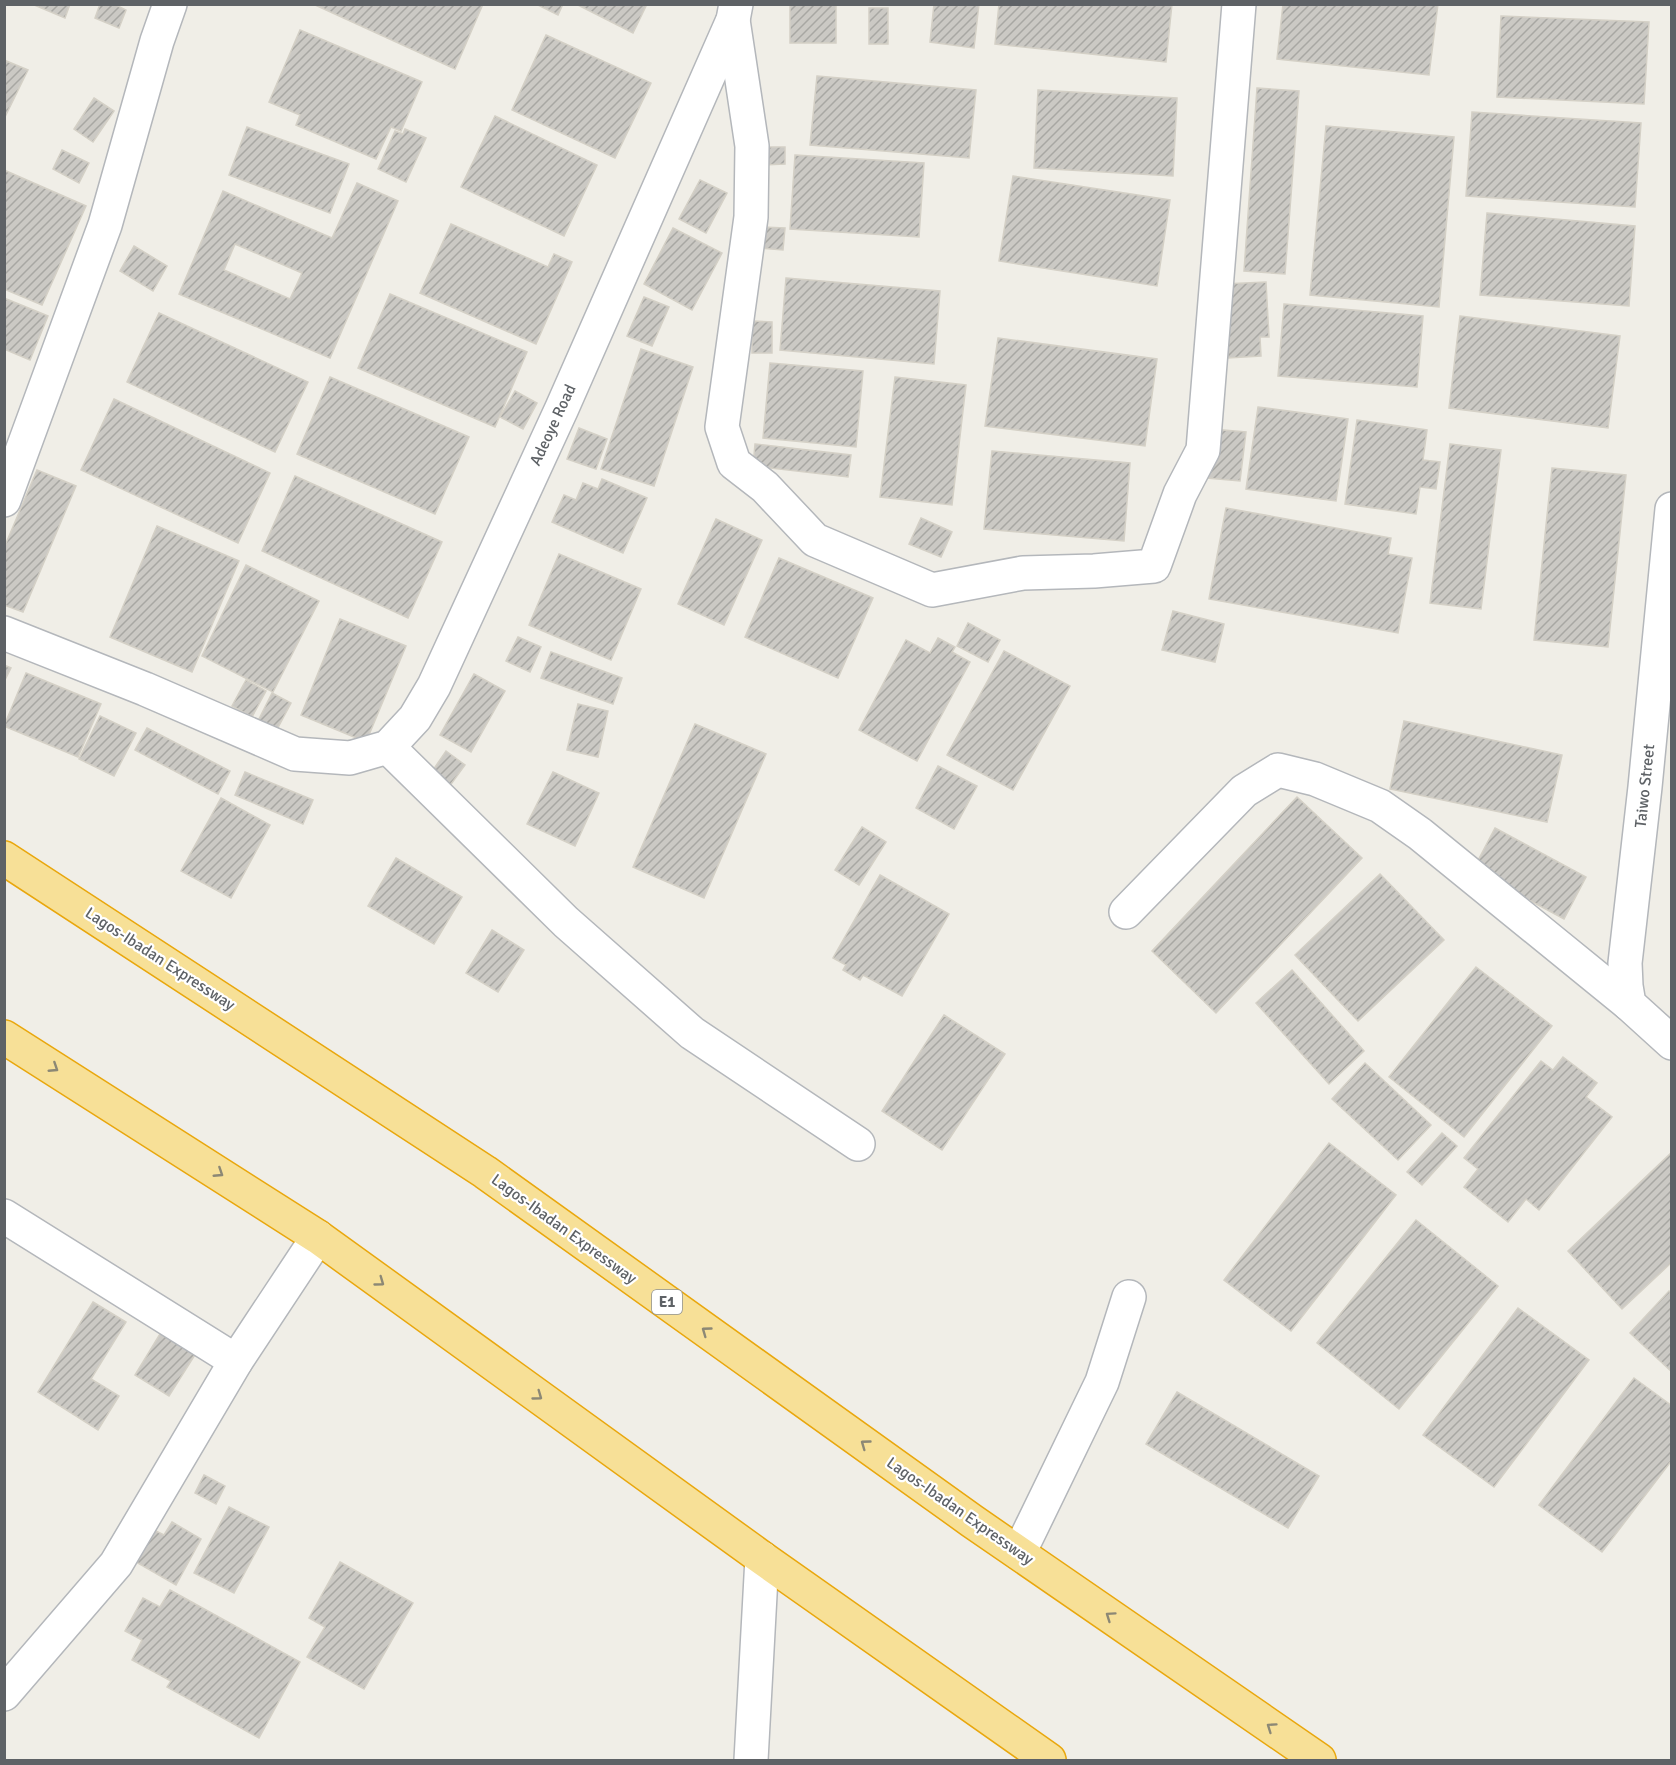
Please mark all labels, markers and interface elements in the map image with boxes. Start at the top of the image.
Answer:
street label: Adeoye Road [525,381,581,469]
street label: Taiwo Street [1631,743,1659,829]
street label: Lagos-Ibadan Expressway [81,903,239,1015]
one-way arrow [48,1060,59,1071]
one-way arrow [212,1166,223,1177]
street label: Lagos-Ibadan Expressway [487,1170,641,1289]
one-way arrow [374,1275,385,1286]
road number: E1 [652,1290,682,1314]
one-way arrow [702,1327,713,1338]
one-way arrow [532,1389,543,1400]
one-way arrow [860,1440,871,1451]
street label: Lagos-Ibadan Expressway [883,1453,1038,1570]
one-way arrow [1106,1613,1117,1624]
one-way arrow [1267,1723,1278,1734]

